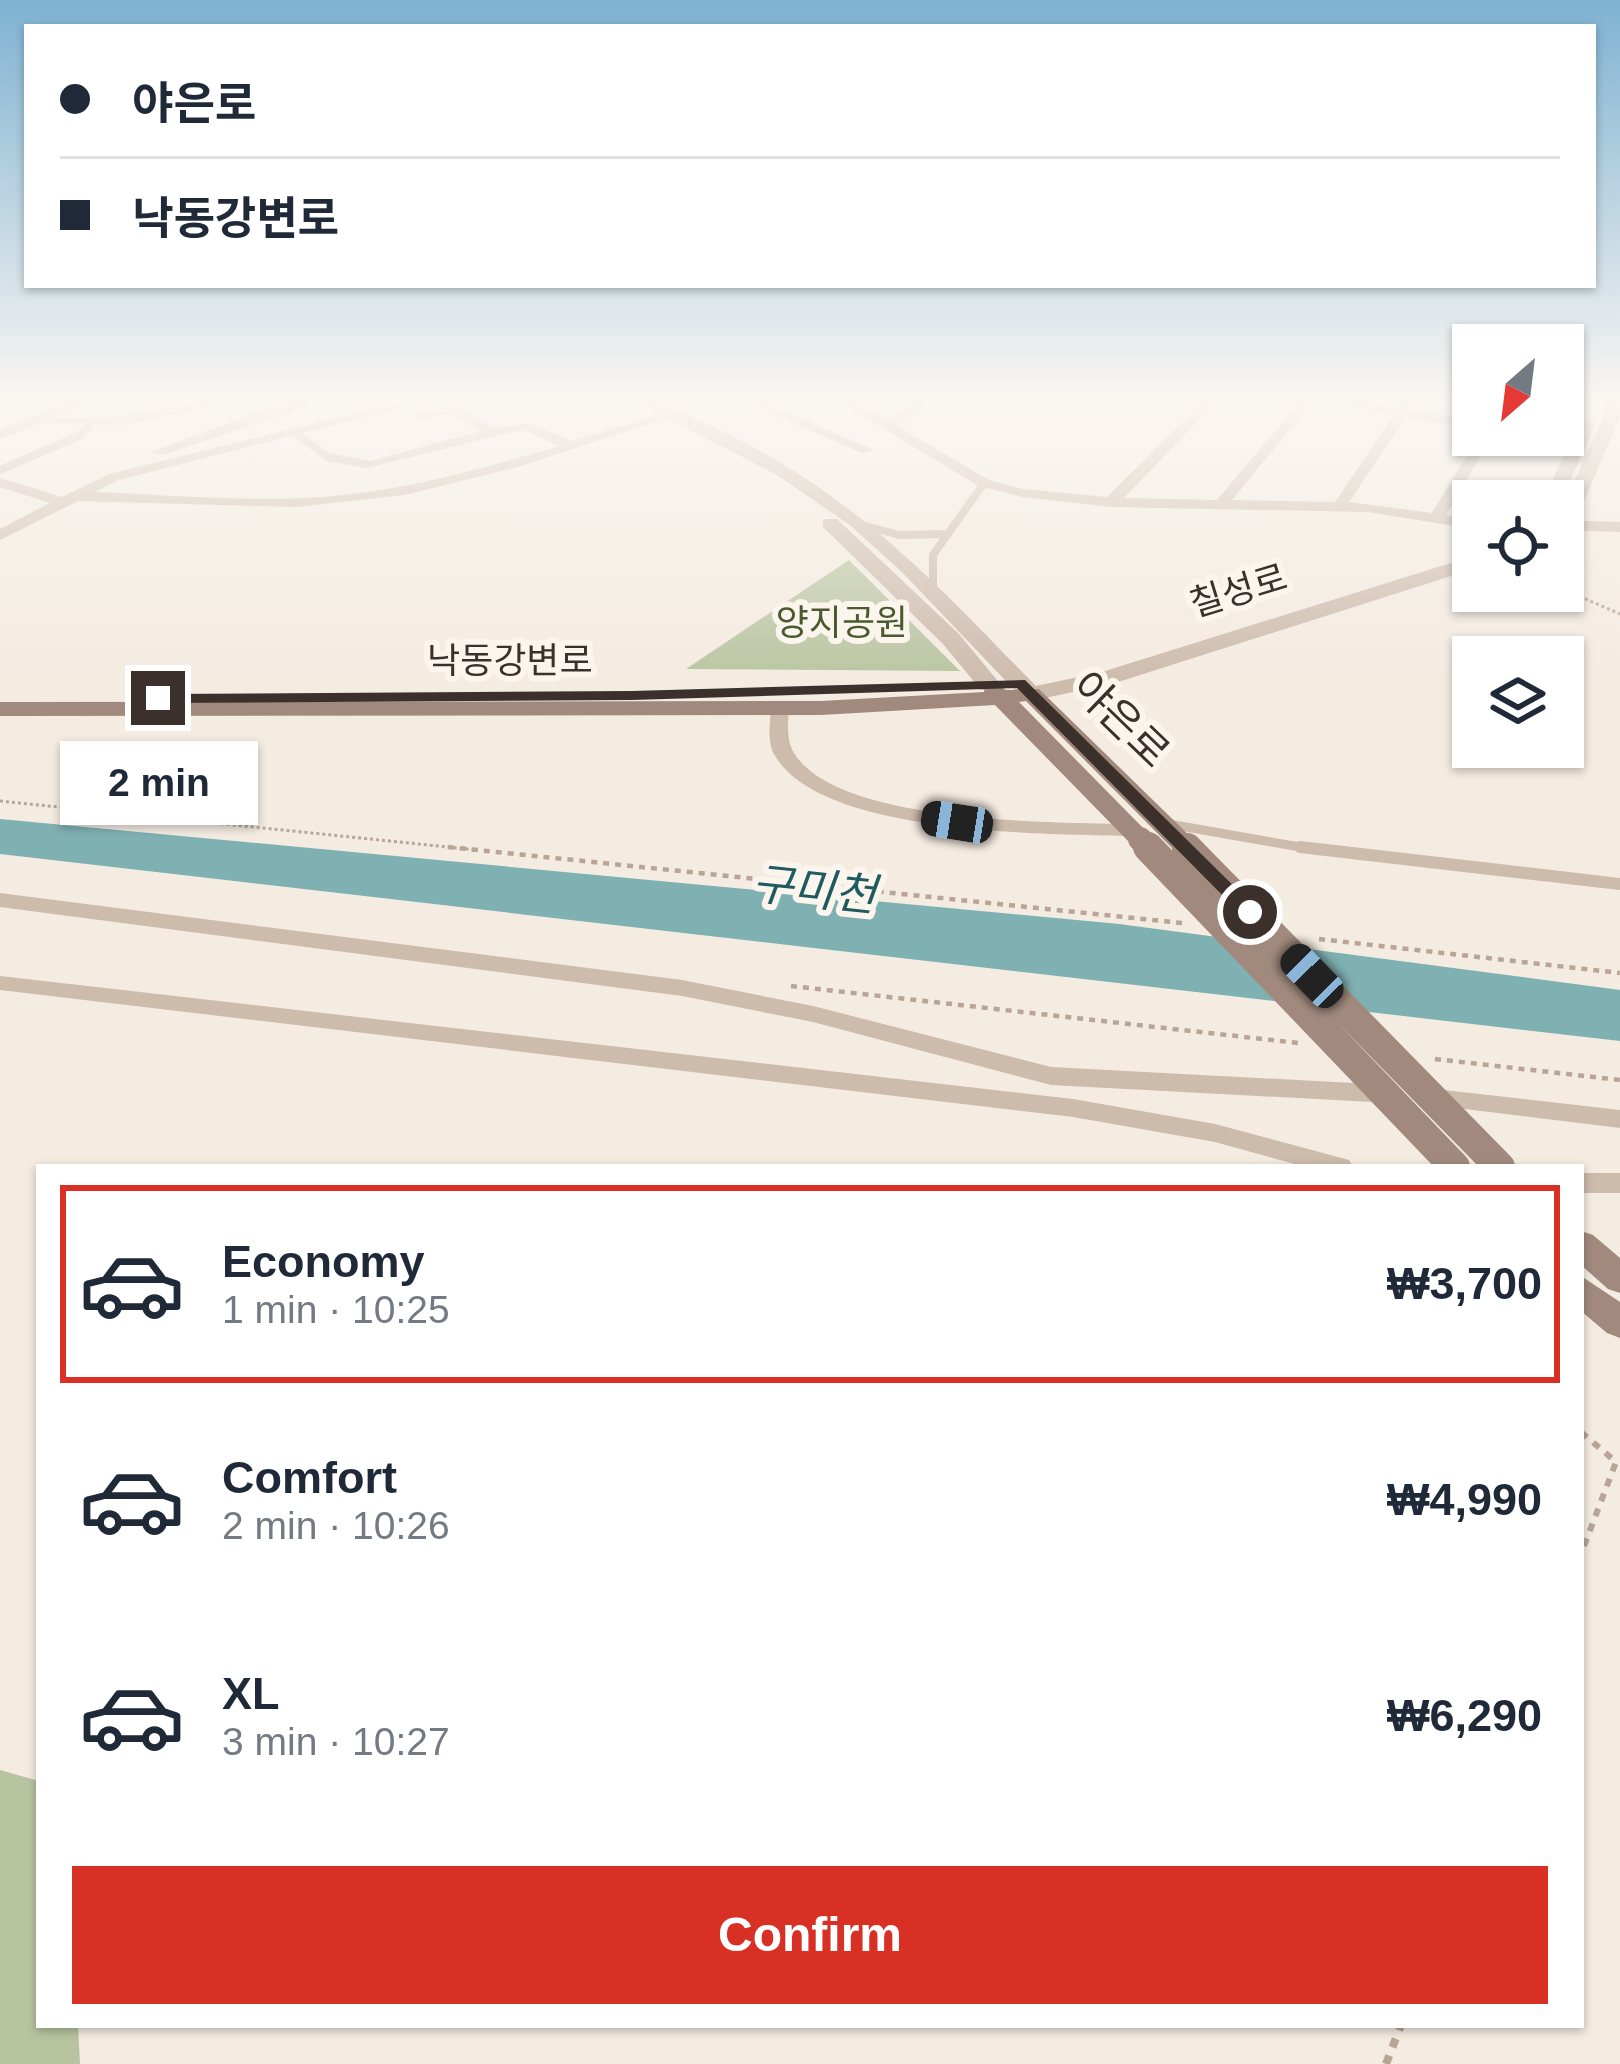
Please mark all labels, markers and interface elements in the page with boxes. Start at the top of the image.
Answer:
text: 야은로 [132,78,256,129]
text: 낙동강변로 [132,193,339,244]
north arrow [1452,324,1584,456]
map controls [1452,324,1584,768]
button: locate [1452,480,1584,612]
street label: 칠성로 [1185,556,1292,625]
park label: 양지공원 [776,602,908,643]
button: layers [1452,636,1584,768]
street label: 낙동강변로 [427,640,593,681]
street label: 야은로 [1063,662,1179,777]
route end [131,671,185,725]
callout: 2 min [59,740,257,824]
text: 2 min [108,761,210,804]
car [919,799,995,845]
water label: 구미천 [750,858,883,922]
route start [1223,885,1277,939]
car [1274,938,1350,1014]
icon: car [78,1230,186,1338]
text: Economy [222,1236,425,1287]
text: ₩3,700 [1387,1258,1542,1309]
text: 1 min · 10:25 [222,1288,450,1331]
icon: car [78,1446,186,1554]
text: Comfort [222,1452,397,1503]
text: ₩4,990 [1387,1474,1542,1525]
text: 2 min · 10:26 [222,1504,450,1547]
icon: car [78,1662,186,1770]
text: XL [222,1668,280,1719]
text: ₩6,290 [1387,1690,1542,1741]
text: 3 min · 10:27 [222,1720,450,1763]
button: Confirm [72,1866,1548,2004]

